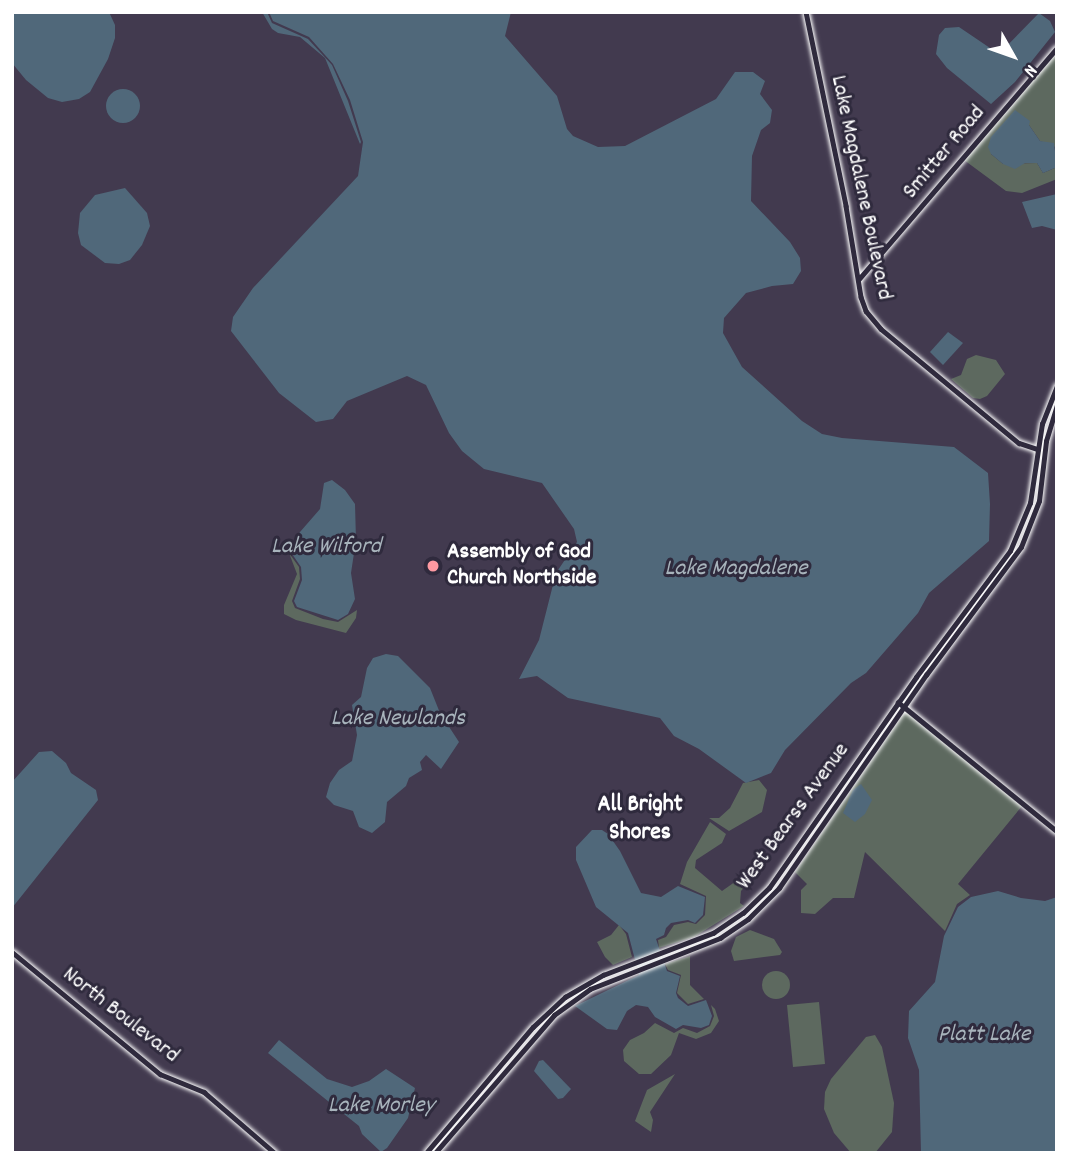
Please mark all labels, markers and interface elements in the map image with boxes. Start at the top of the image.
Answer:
north arrow [978,21,1048,91]
text: N [1016,58,1043,82]
street label: Lake Magdalene Boulevard [823,73,897,303]
street label: Smitter Road [898,100,992,206]
water label: Lake Wilford [271,534,381,562]
place label: Assembly of God Church Northside [447,539,596,593]
water label: Lake Magdalene [664,556,808,584]
marker: Assembly of God Church Northside [425,558,441,574]
water label: Lake Newlands [331,706,465,734]
street label: West Bearss Avenue [732,738,856,896]
district label: All Bright Shores [597,792,683,848]
street label: North Boulevard [56,962,184,1070]
water label: Platt Lake [938,1022,1030,1050]
water label: Lake Morley [328,1093,434,1121]

